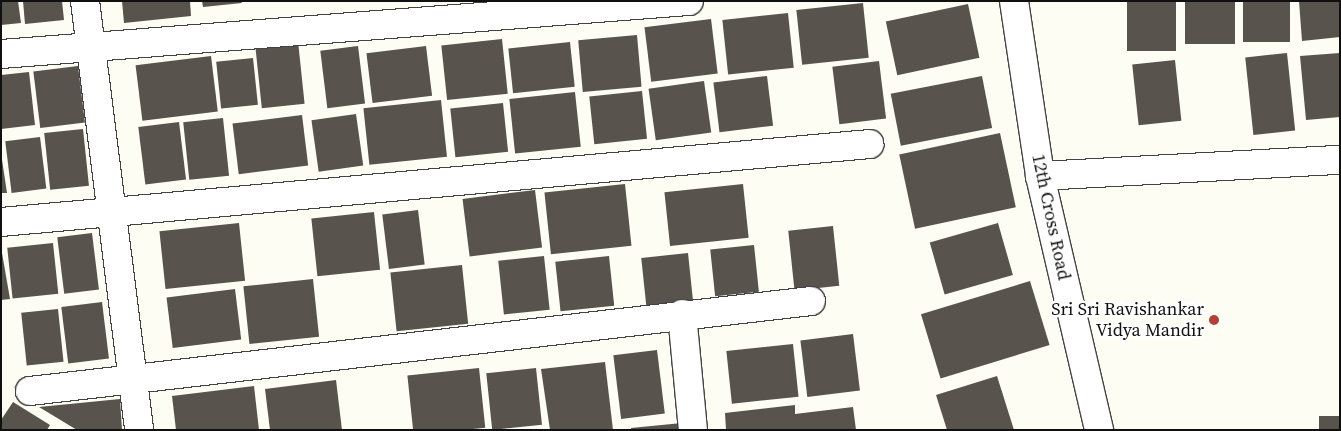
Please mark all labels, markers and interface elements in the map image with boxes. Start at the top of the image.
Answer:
street label: 12th Cross Road [1027,152,1075,282]
place label: Sri Sri Ravishankar Vidya Mandir [1051,299,1204,342]
marker: Sri Sri Ravishankar Vidya Mandir [1208,314,1220,326]

